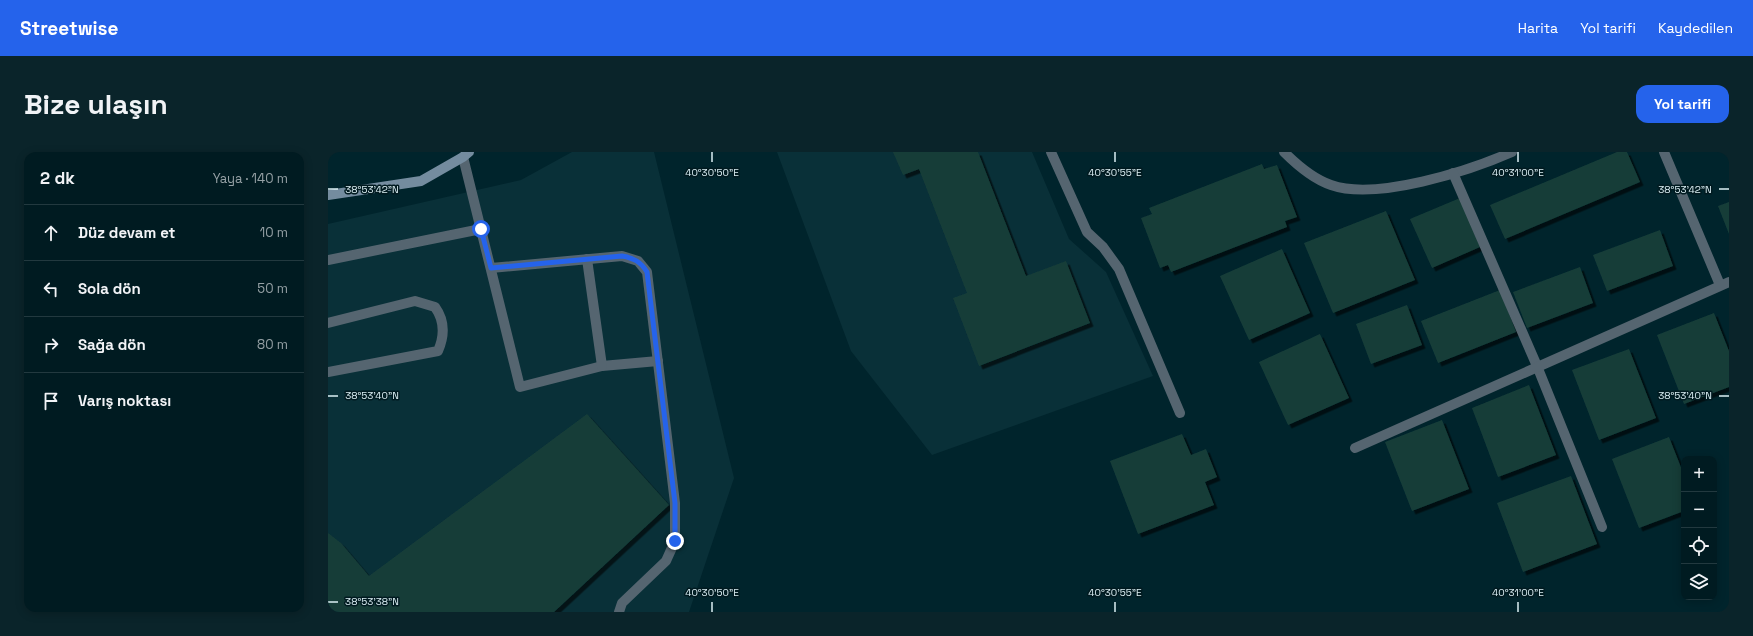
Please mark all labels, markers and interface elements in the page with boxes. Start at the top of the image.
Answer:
text: Streetwise [20,16,119,41]
text: Harita [1518,19,1558,37]
text: Yol tarifi [1580,19,1636,37]
text: Kaydedilen [1658,19,1733,37]
button: Yol tarifi [1636,85,1729,123]
text: Bize ulaşın [24,86,168,122]
text: 40°30'50"E [685,166,739,179]
text: 40°30'55"E [1088,166,1142,179]
text: 40°31'00"E [1492,166,1544,179]
text: 2 dk [40,167,75,189]
text: Yaya · 140 m [213,170,288,187]
text: 38°53'42"N [345,183,399,196]
text: 38°53'42"N [1658,183,1712,196]
route start [472,220,490,238]
icon: ahead [40,222,62,244]
text: Düz devam et [78,223,175,242]
text: 10 m [260,224,288,241]
icon: left [40,278,62,300]
text: Sola dön [78,279,141,298]
text: 50 m [257,280,288,297]
icon: right [40,334,62,356]
text: Sağa dön [78,335,146,354]
text: 80 m [257,336,288,353]
text: 38°53'40"N [345,389,399,402]
text: 38°53'40"N [1658,389,1712,402]
icon: arrive [40,390,62,412]
text: Varış noktası [78,391,171,410]
map controls [1681,456,1717,600]
button: + [1681,456,1717,492]
button: − [1681,492,1717,528]
button: locate [1681,528,1717,564]
route end [666,532,684,550]
button: layers [1681,564,1717,600]
text: 40°30'50"E [685,586,739,599]
text: 40°30'55"E [1088,586,1142,599]
text: 40°31'00"E [1492,586,1544,599]
text: 38°53'38"N [345,595,399,608]

